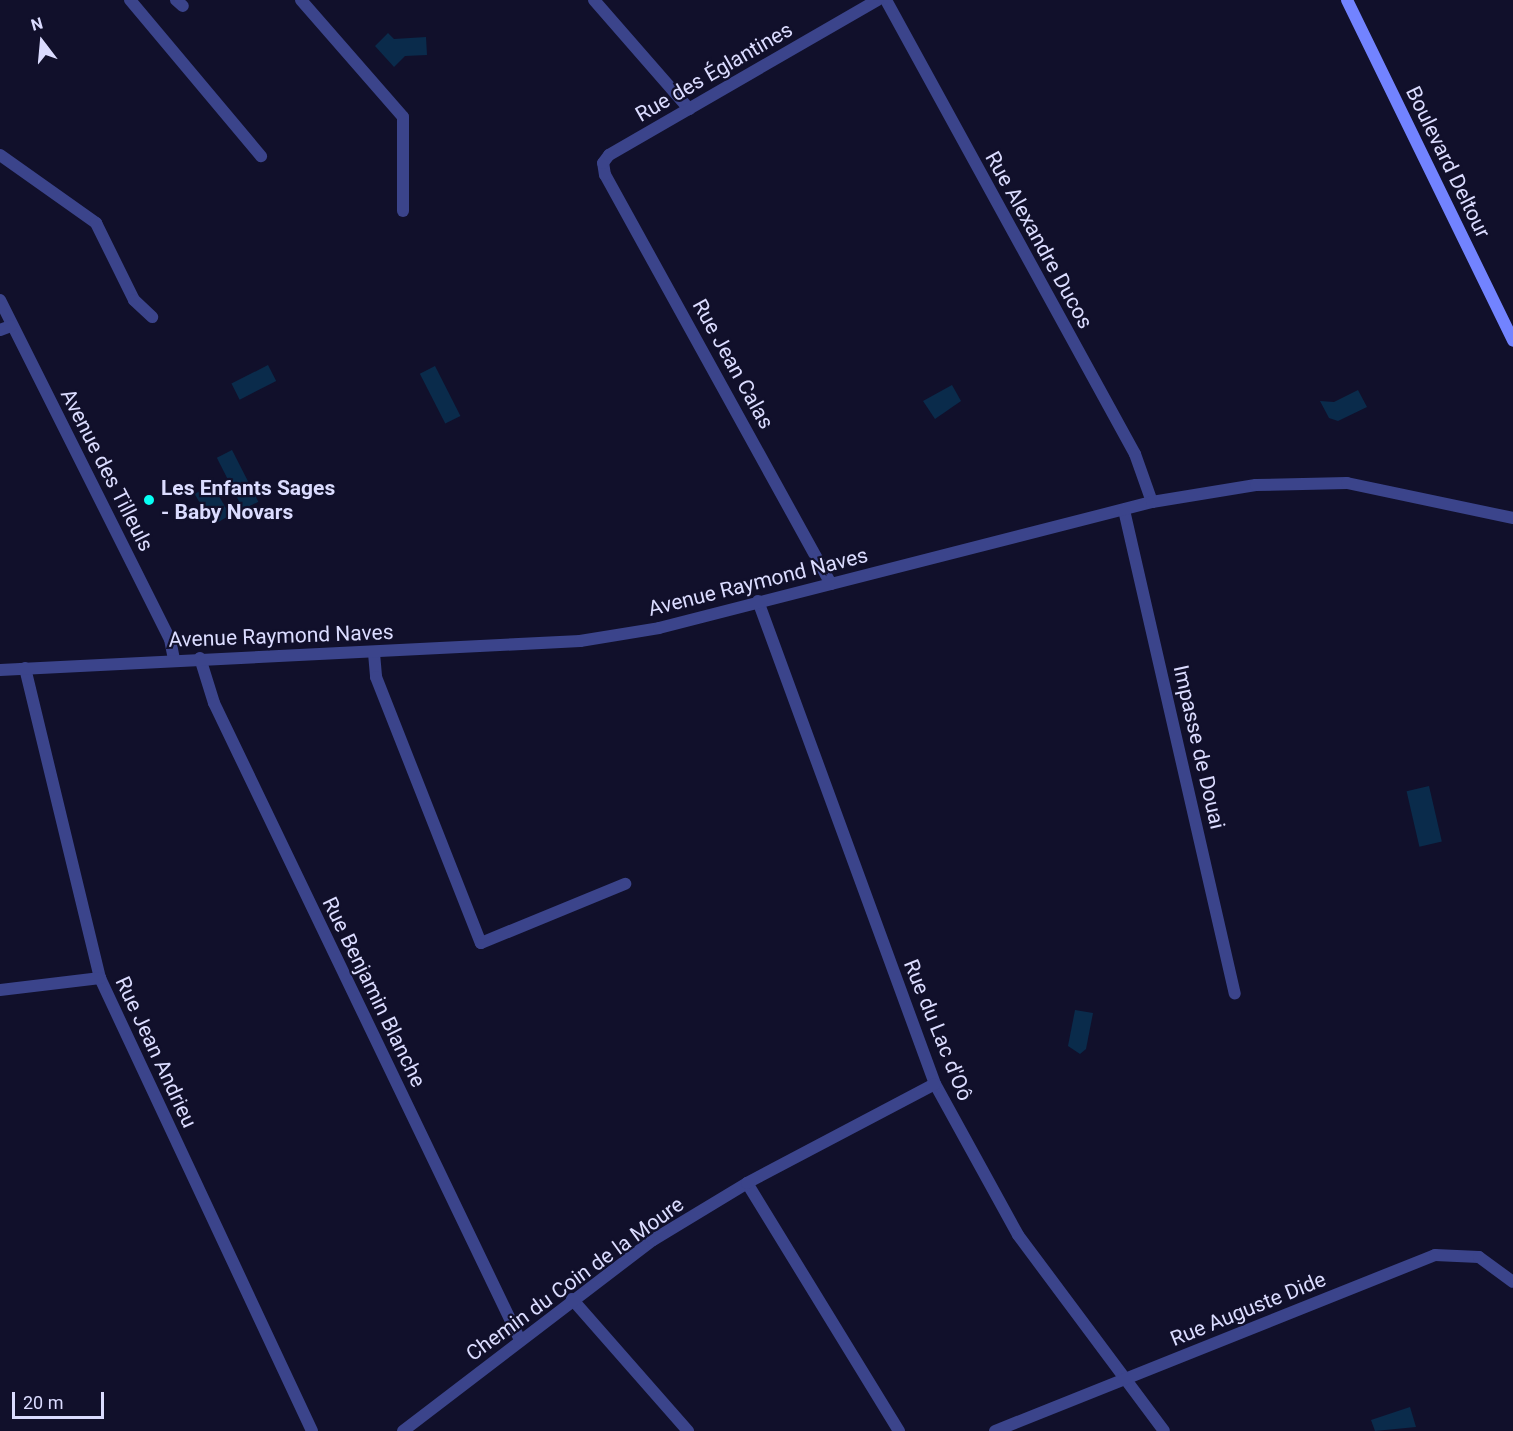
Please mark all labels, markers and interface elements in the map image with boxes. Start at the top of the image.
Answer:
north arrow [12,12,72,72]
text: N [29,14,45,35]
street label: Rue des Églantines [631,17,797,127]
street label: Boulevard Deltour [1400,82,1496,242]
street label: Rue Alexandre Ducos [980,147,1098,333]
street label: Rue Jean Calas [687,295,779,433]
street label: Avenue des Tilleuls [55,384,159,556]
place label: Les Enfants Sages - Baby Novars [161,475,335,525]
marker: Les Enfants Sages - Baby Novars [142,493,156,507]
street label: Avenue Raymond Naves [646,543,870,621]
street label: Avenue Raymond Naves [168,619,394,653]
street label: Impasse de Douai [1168,663,1230,831]
street label: Rue Benjamin Blanche [317,893,431,1091]
street label: Rue du Lac d'Oô [898,956,978,1104]
street label: Rue Jean Andrieu [110,972,202,1132]
street label: Chemin du Coin de la Moure [461,1192,689,1366]
street label: Rue Auguste Dide [1167,1266,1329,1352]
scale bar [15,1380,106,1418]
text: 20 m [23,1392,63,1413]

